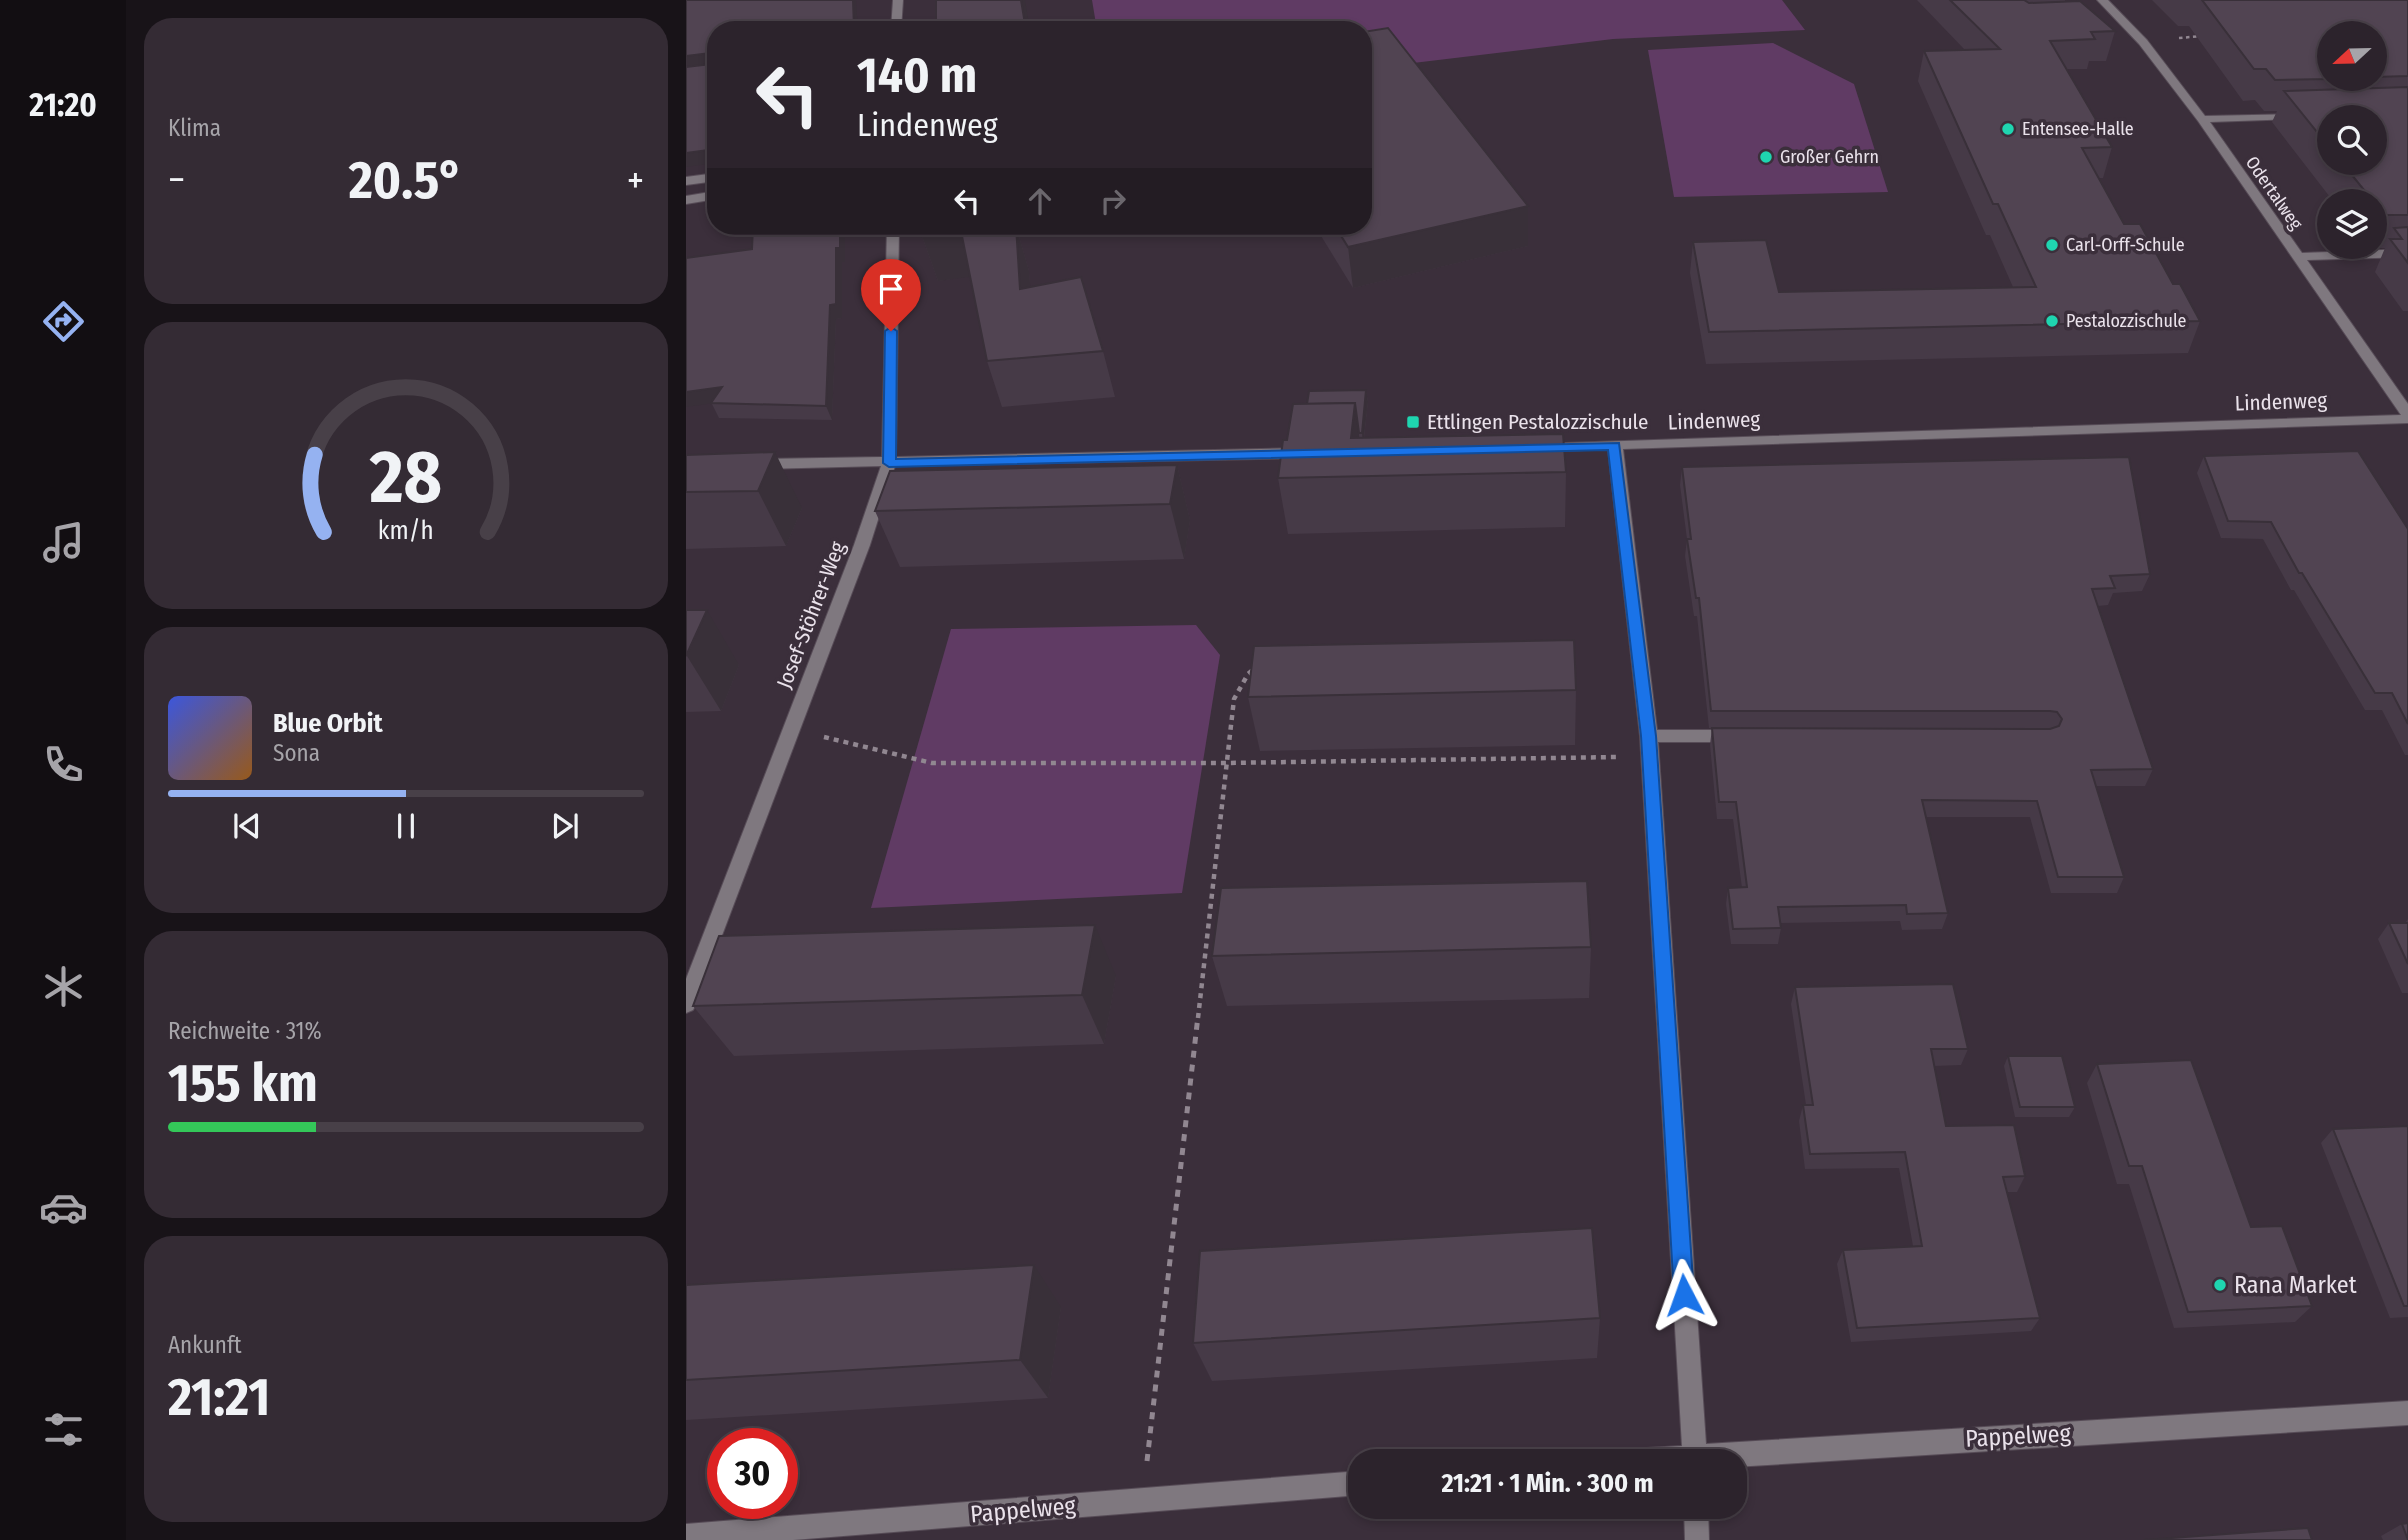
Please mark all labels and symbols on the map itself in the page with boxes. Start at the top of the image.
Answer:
north arrow [2317,21,2387,91]
place label: Entensee-Halle [2022,118,2134,140]
marker: Entensee-Halle [2000,121,2016,137]
place label: Großer Gehrn [1780,146,1879,168]
marker: Großer Gehrn [1758,149,1774,165]
street label: Odertalweg [2241,152,2308,234]
place label: Carl-Orff-Schule [2066,234,2185,256]
marker: Carl-Orff-Schule [2044,237,2060,253]
pin [861,259,921,331]
place label: Pestalozzischule [2066,310,2187,332]
marker: Pestalozzischule [2044,313,2060,329]
street label: Lindenweg [2234,387,2328,417]
street label: Lindenweg [1667,406,1761,436]
place label: Ettlingen Pestalozzischule [1427,409,1648,435]
marker: Ettlingen Pestalozzischule [1405,414,1421,430]
street label: Josef-Stöhrer-Weg [771,538,851,692]
position arrow [1647,1258,1721,1332]
place label: Rana Market [2234,1271,2357,1299]
marker: Rana Market [2212,1277,2228,1293]
street label: Pappelweg [1965,1419,2072,1453]
speed limit sign: 30 [707,1428,798,1519]
street label: Pappelweg [969,1491,1078,1529]

